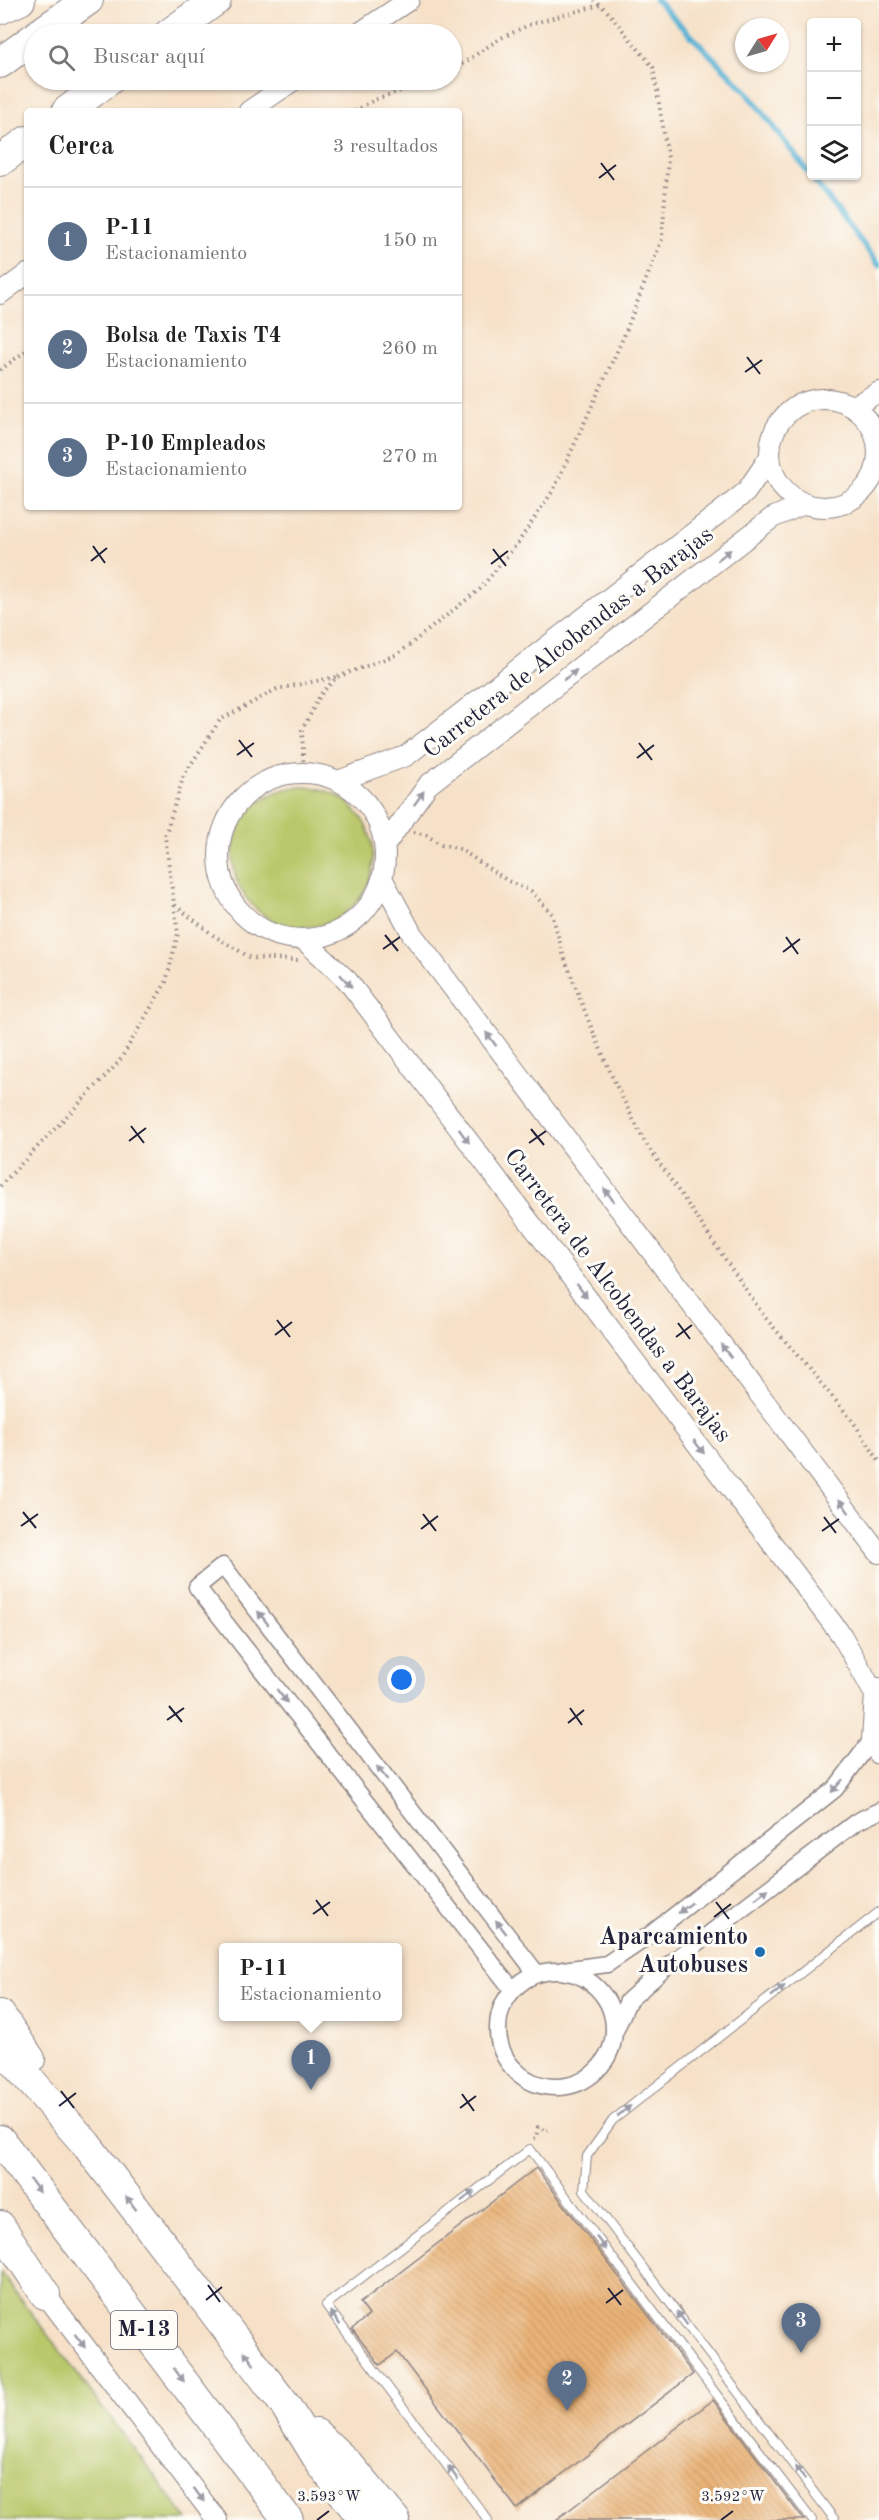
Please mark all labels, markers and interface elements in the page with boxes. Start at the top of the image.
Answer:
north arrow [735,18,789,72]
map controls [807,18,861,180]
button: + [807,18,861,72]
search box [24,24,462,90]
icon: search [45,41,78,74]
text: Buscar aquí [93,46,205,68]
button: − [807,72,861,126]
button: layers [807,126,861,180]
text: Cerca [48,134,114,160]
text: 3 resultados [333,137,438,157]
text: P-11 [105,217,154,239]
text: 1 [62,231,73,251]
text: 150 m [382,231,438,251]
text: Estacionamiento [105,244,247,264]
text: Bolsa de Taxis T4 [105,325,282,347]
text: 2 [62,339,73,359]
text: 260 m [382,339,438,359]
text: Estacionamiento [105,352,247,372]
text: P-10 Empleados [105,433,266,455]
text: 3 [62,447,73,467]
text: 270 m [382,447,438,467]
text: Estacionamiento [105,460,247,480]
street label: Carretera de Alcobendas a Barajas [420,523,718,763]
one-way arrow [716,549,732,562]
one-way arrow [562,669,577,681]
one-way arrow [413,790,425,806]
one-way arrow [339,973,353,988]
one-way arrow [486,1032,498,1047]
one-way arrow [458,1127,470,1143]
street label: Carretera de Alcobendas a Barajas [499,1145,735,1447]
one-way arrow [602,1187,615,1203]
one-way arrow [575,1284,587,1299]
one-way arrow [721,1343,733,1358]
one-way arrow [693,1439,706,1455]
one-way arrow [838,1499,850,1514]
one-way arrow [257,1610,270,1626]
your location [387,1665,416,1694]
one-way arrow [276,1688,288,1703]
one-way arrow [377,1765,389,1780]
one-way arrow [831,1778,844,1793]
one-way arrow [753,1888,769,1900]
one-way arrow [677,1901,692,1913]
one-way arrow [495,1920,507,1936]
place label: Aparcamiento Autobuses [599,1926,748,1978]
popup [219,1943,402,2021]
marker: Aparcamiento Autobuses [753,1945,767,1959]
text: P-11 [239,1958,288,1980]
text: Estacionamiento [239,1985,382,2005]
one-way arrow [770,1985,786,1998]
pin: 1 [292,2040,330,2090]
one-way arrow [616,2105,632,2118]
one-way arrow [29,2179,41,2194]
one-way arrow [460,2190,476,2203]
one-way arrow [126,2196,138,2211]
one-way arrow [594,2236,606,2251]
pin: 3 [782,2304,820,2353]
one-way arrow [329,2310,341,2326]
one-way arrow [675,2310,688,2326]
road number: M-13 [111,2311,177,2349]
one-way arrow [74,2332,86,2348]
one-way arrow [244,2351,256,2366]
pin: 2 [548,2362,586,2411]
one-way arrow [172,2368,184,2383]
one-way arrow [447,2466,459,2481]
one-way arrow [794,2466,806,2481]
one-way arrow [192,2488,204,2503]
text: 3.593°W [297,2490,361,2505]
text: 3.592°W [701,2490,765,2505]

